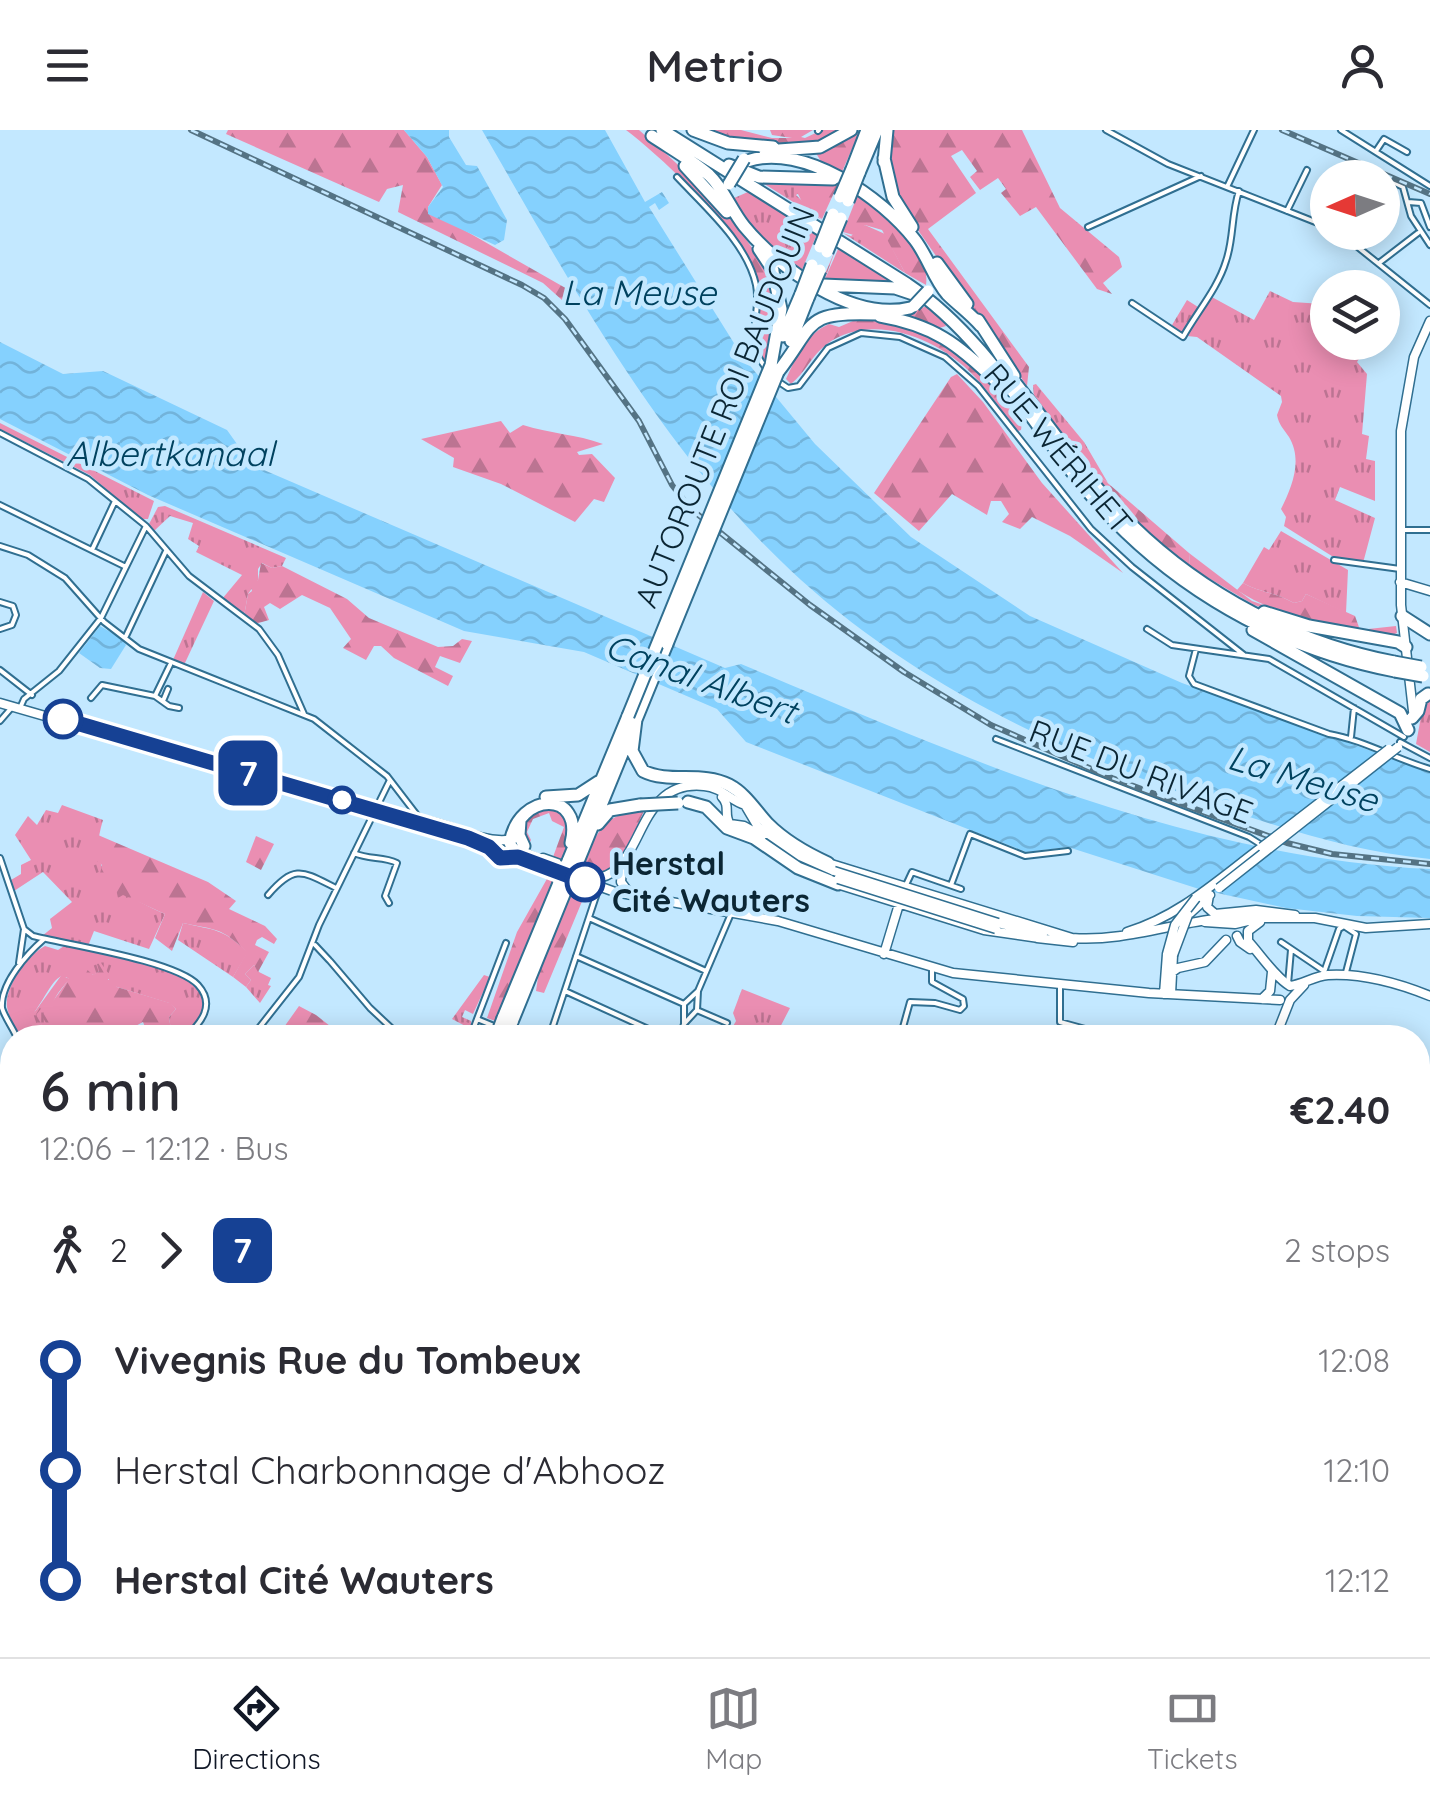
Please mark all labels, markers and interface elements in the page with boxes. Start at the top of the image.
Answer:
text: Metrio [646,37,784,93]
icon: menu [40,38,95,93]
icon: person [1335,38,1390,93]
north arrow [1310,160,1400,250]
map controls [1310,160,1400,360]
street label: AUTOROUTE ROI BAUDOUIN [625,200,823,613]
water label: La Meuse [562,270,717,314]
button: layers [1310,270,1400,360]
street label: RUE WÉRIHET [976,355,1142,542]
water label: Albertkanaal [66,431,278,475]
water label: Canal Albert [600,623,807,734]
unlabelled marker [44,700,82,738]
street label: RUE DU RIVAGE [1024,710,1259,832]
water label: La Meuse [1223,734,1385,822]
line badge: 7 [216,740,280,806]
text: 7 [238,751,258,795]
unlabelled marker [329,787,355,813]
place label: Herstal Cité Wauters [612,843,810,920]
marker: Herstal Cité Wauters [566,863,604,901]
text: 6 min [40,1056,181,1125]
text: €2.40 [1291,1086,1390,1134]
text: 12:06 – 12:12 · Bus [40,1128,288,1168]
icon: walk [40,1223,95,1278]
icon: forward [143,1223,198,1278]
text: 7 [233,1228,252,1272]
text: 2 [110,1230,128,1270]
text: 2 stops [1284,1230,1390,1270]
text: Vivegnis Rue du Tombeux [114,1336,581,1384]
text: 12:08 [1318,1340,1390,1380]
text: Herstal Charbonnage d'Abhooz [114,1446,665,1494]
text: 12:10 [1324,1450,1390,1490]
text: Herstal Cité Wauters [114,1556,494,1604]
text: 12:12 [1325,1560,1390,1600]
tab: Directions [192,1681,321,1776]
tab: Map [705,1681,762,1776]
tab: Tickets [1147,1681,1238,1776]

